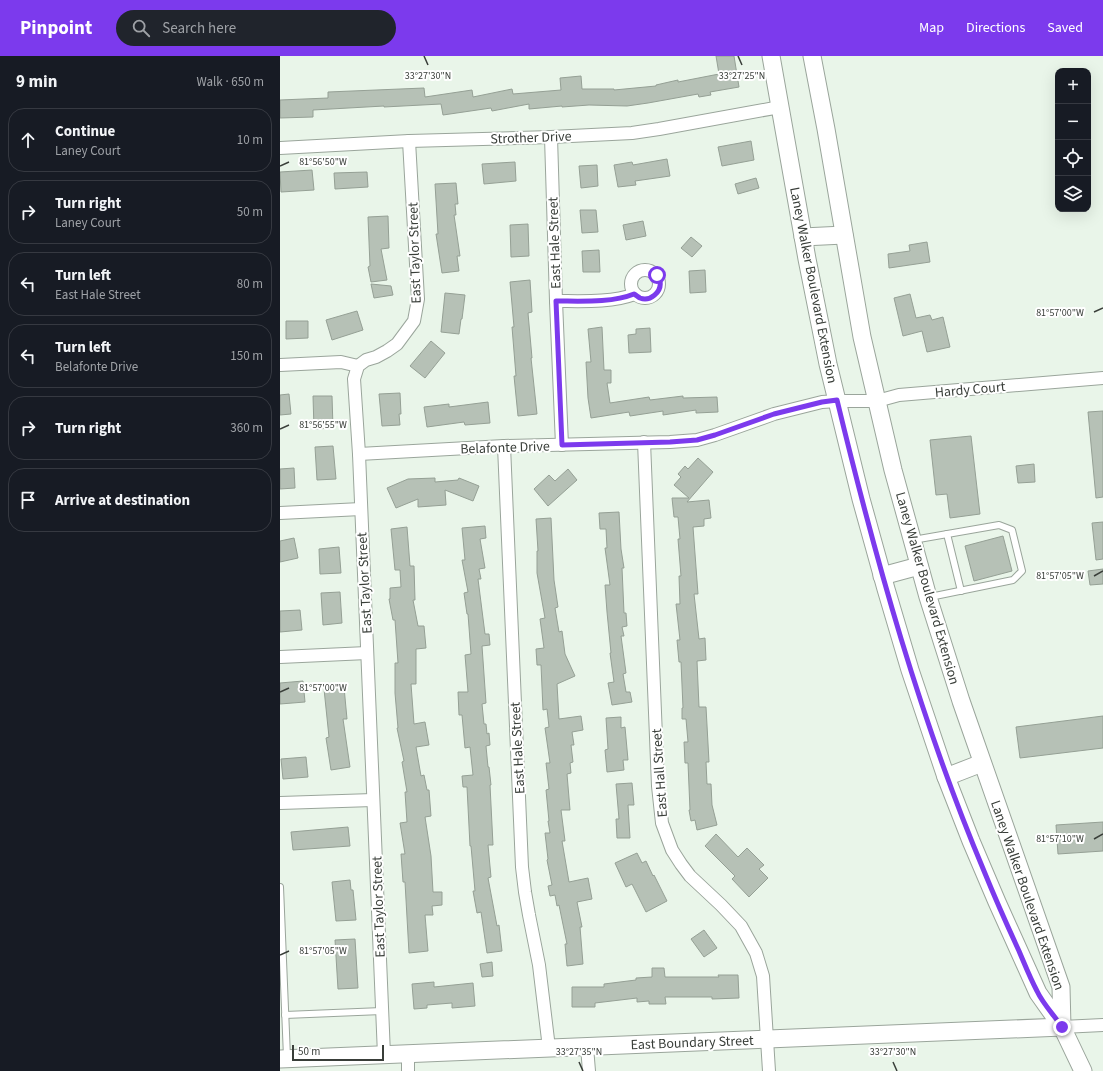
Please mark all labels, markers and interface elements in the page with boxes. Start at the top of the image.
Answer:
search box [116,10,396,46]
text: Pinpoint [20,15,92,42]
icon: search [130,17,152,39]
text: Search here [162,18,236,39]
text: Map [919,18,944,38]
text: Directions [966,18,1025,38]
text: Saved [1047,18,1083,38]
map controls [1055,68,1091,212]
button: + [1055,68,1091,104]
text: 33°27'30"N [405,69,451,83]
text: 33°27'25"N [719,69,765,83]
text: 9 min [16,70,57,94]
text: Walk · 650 m [196,73,264,91]
button: − [1055,104,1091,140]
text: Continue [55,121,115,142]
street label: Strother Drive [490,127,572,149]
icon: ahead [17,129,39,151]
text: 10 m [237,131,263,149]
button: locate [1055,140,1091,176]
text: Laney Court [55,142,121,160]
text: 81°56'50"W [299,155,347,169]
button: layers [1055,176,1091,212]
street label: Laney Walker Boulevard Extension [784,185,842,385]
text: Turn right [55,193,121,214]
street label: East Hale Street [543,196,567,289]
icon: right [17,201,39,223]
street label: East Taylor Street [403,202,427,304]
text: 50 m [237,203,263,221]
text: Laney Court [55,214,121,232]
text: Turn left [55,265,111,286]
route start [648,266,666,284]
icon: left [17,273,39,295]
text: 80 m [237,275,263,293]
text: East Hale Street [55,286,141,304]
text: 81°57'00"W [1036,306,1084,320]
text: Turn left [55,337,111,358]
icon: left [17,345,39,367]
text: 150 m [230,347,263,365]
text: Belafonte Drive [55,358,138,376]
street label: Hardy Court [934,377,1006,403]
icon: right [17,417,39,439]
text: Turn right [55,418,121,439]
text: 81°56'55"W [299,418,347,432]
text: 360 m [230,419,263,437]
street label: Belafonte Drive [460,436,550,460]
icon: arrive [17,489,39,511]
text: Arrive at destination [55,490,190,511]
street label: Laney Walker Boulevard Extension [890,490,964,687]
street label: East Taylor Street [352,531,378,634]
text: 81°57'05"W [1036,569,1084,583]
text: 81°57'00"W [299,681,347,695]
street label: East Hale Street [506,701,530,794]
street label: East Hall Street [647,728,673,818]
street label: Laney Walker Boulevard Extension [985,798,1069,993]
text: 81°57'10"W [1036,832,1084,846]
street label: East Taylor Street [367,856,391,958]
text: 81°57'05"W [299,944,347,958]
route end [1053,1018,1071,1036]
street label: East Boundary Street [630,1031,754,1055]
scale bar [292,1043,384,1062]
text: 50 m [298,1044,320,1059]
text: 33°27'35"N [556,1045,602,1059]
text: 33°27'30"N [870,1045,916,1059]

